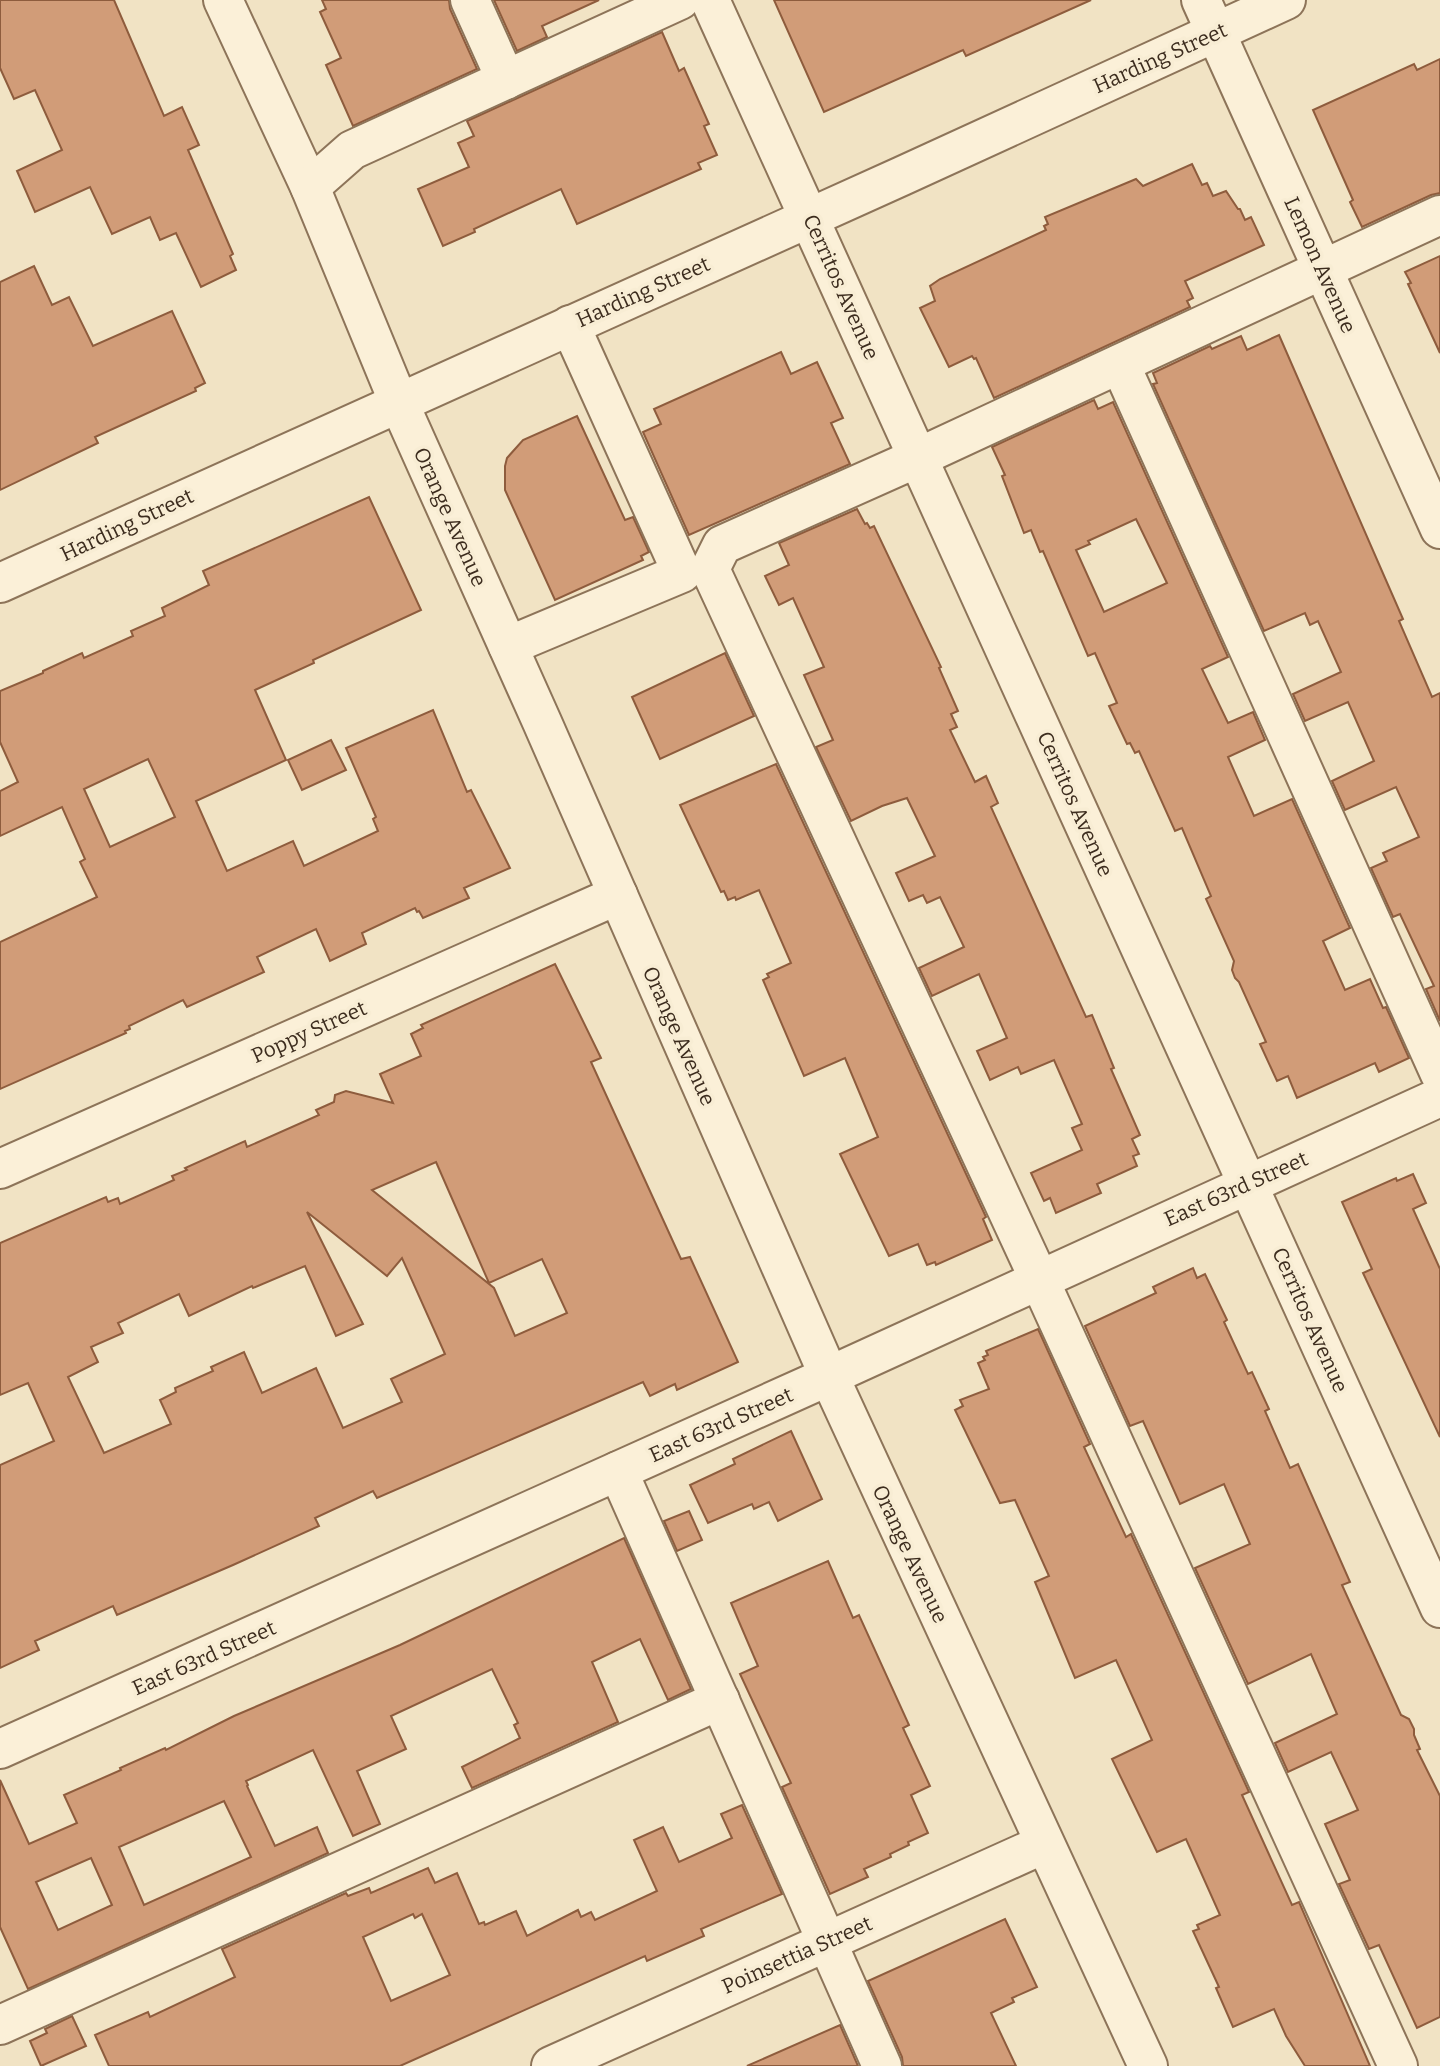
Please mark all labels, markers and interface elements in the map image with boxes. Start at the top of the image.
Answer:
street label: Harding Street [1089,17,1231,99]
street label: Lemon Avenue [1278,193,1362,337]
street label: Cerritos Avenue [797,210,885,364]
street label: Harding Street [572,251,714,333]
street label: Orange Avenue [408,443,492,591]
street label: Harding Street [56,483,198,567]
street label: Cerritos Avenue [1031,727,1119,881]
street label: Orange Avenue [637,962,721,1110]
street label: Poppy Street [247,995,371,1069]
street label: East 63rd Street [1160,1146,1312,1232]
street label: Cerritos Avenue [1266,1243,1354,1397]
street label: East 63rd Street [645,1382,797,1468]
street label: Orange Avenue [867,1481,953,1627]
street label: East 63rd Street [128,1615,280,1701]
street label: Poinsettia Street [718,1910,876,2000]

